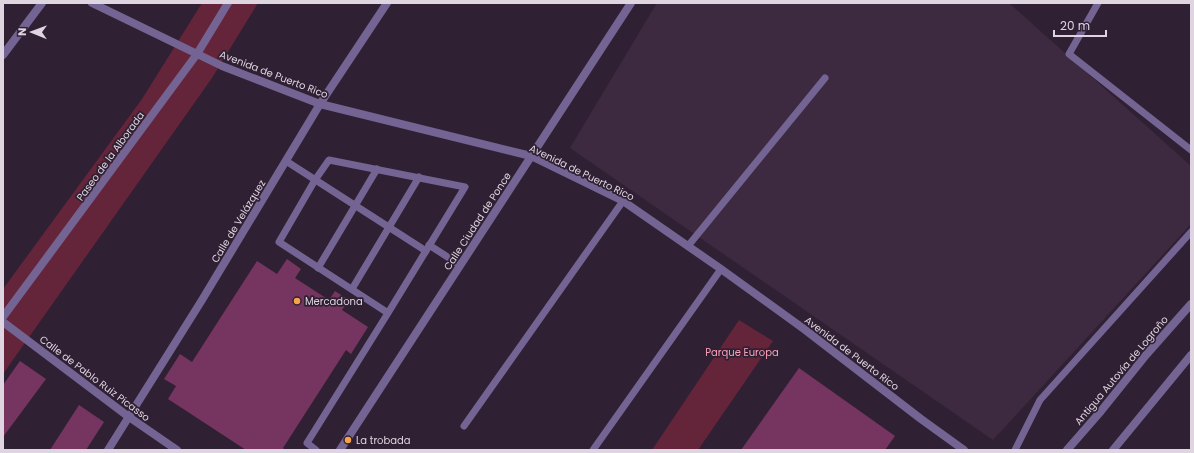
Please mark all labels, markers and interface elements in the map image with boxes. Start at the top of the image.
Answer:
north arrow [12,12,52,52]
scale bar [1054,12,1106,38]
text: 20 m [1060,17,1090,34]
text: N [14,28,30,36]
street label: Avenida de Puerto Rico [217,47,330,102]
street label: Paseo de la Alborada [73,109,148,204]
street label: Avenida de Puerto Rico [527,140,637,204]
street label: Calle Ciudad de Ponce [440,169,515,273]
street label: Calle de Velázquez [208,176,269,266]
place label: Mercadona [305,294,363,309]
marker: Mercadona [292,296,302,306]
street label: Antigua Autovía de Logroño [1071,312,1172,428]
street label: Avenida de Puerto Rico [801,313,902,394]
street label: Calle de Pablo Ruiz Picasso [36,332,153,425]
park label: Parque Europa [705,345,779,360]
place label: La trobada [356,433,411,448]
marker: La trobada [343,435,353,445]

